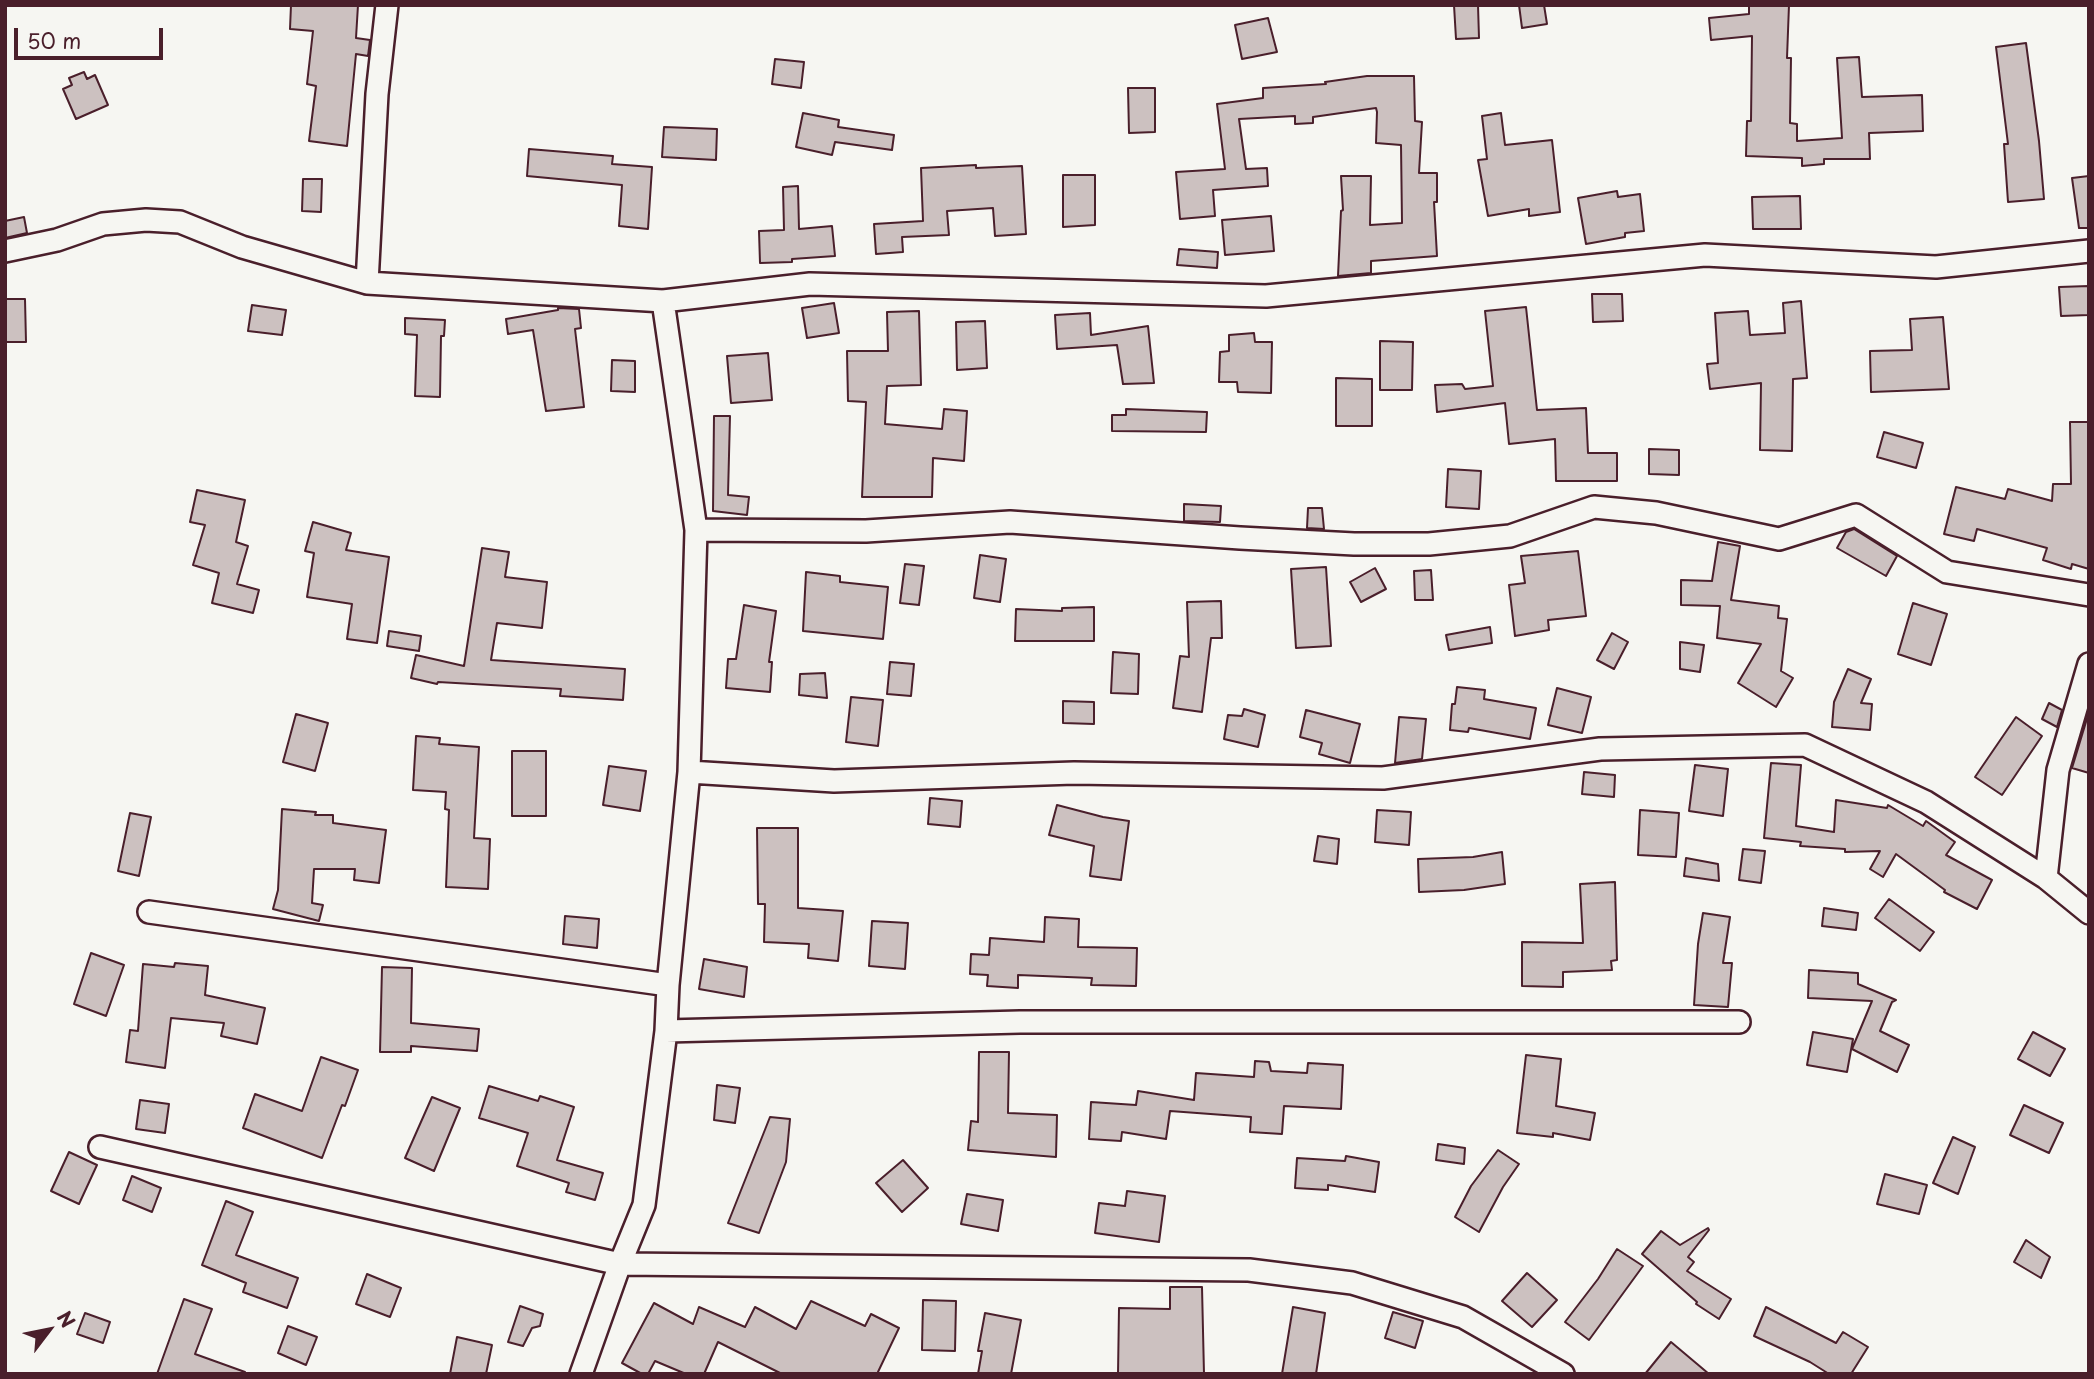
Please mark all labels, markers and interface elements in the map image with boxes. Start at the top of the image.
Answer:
scale bar [18,14,166,58]
text: 50 m [27,24,81,56]
north arrow [14,1295,84,1365]
text: N [51,1305,83,1333]

